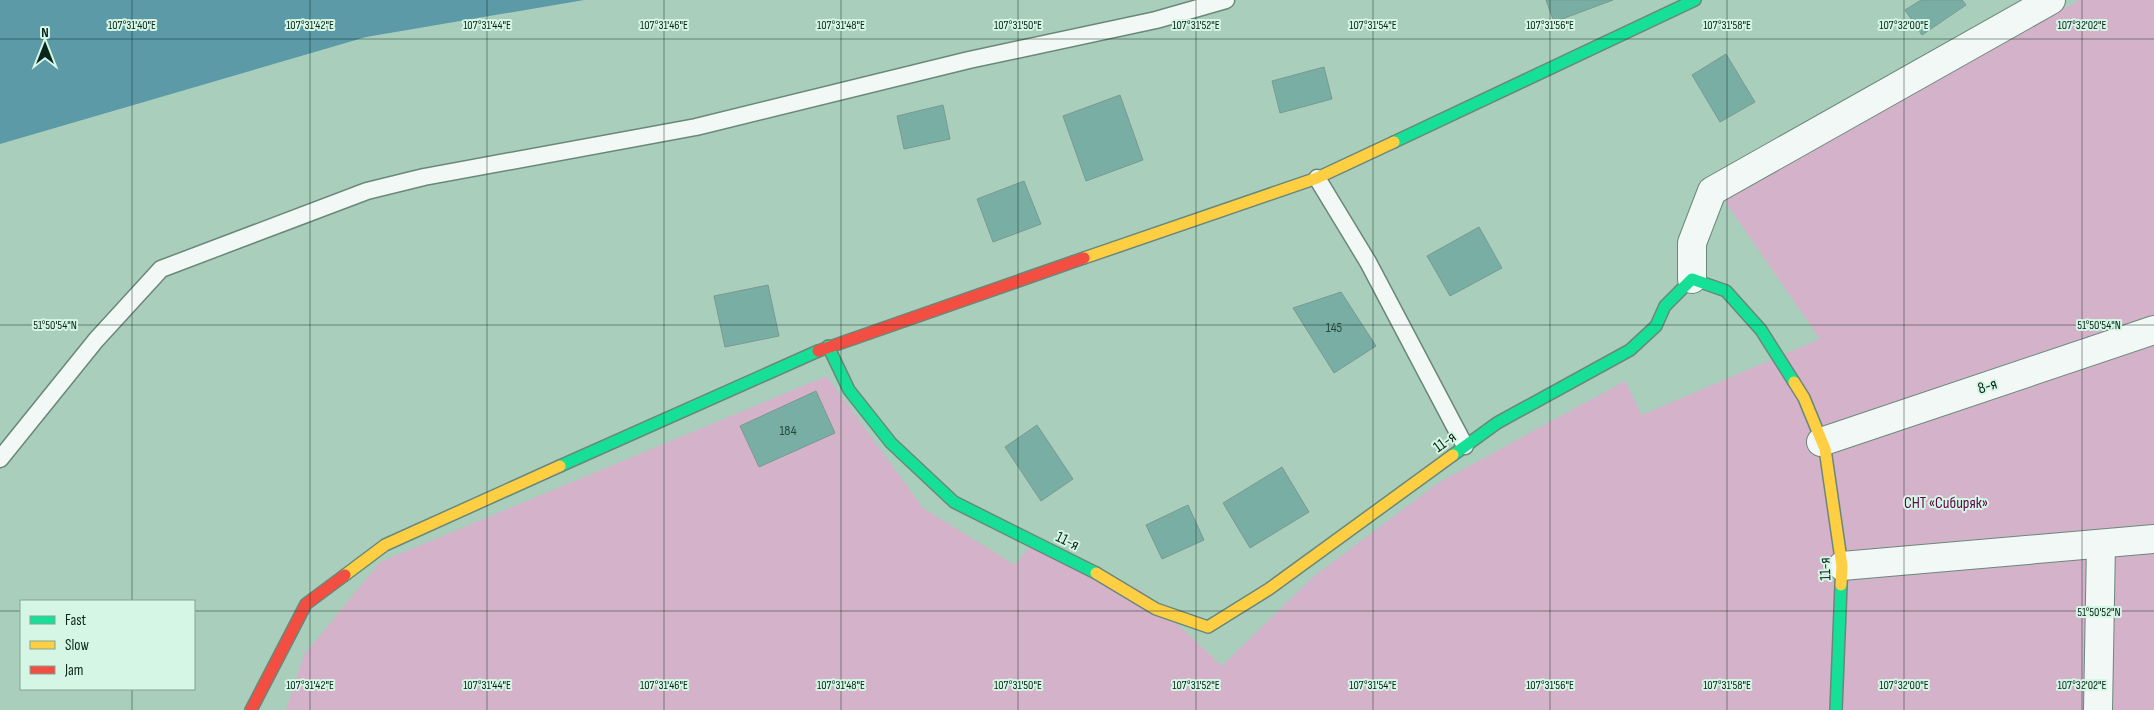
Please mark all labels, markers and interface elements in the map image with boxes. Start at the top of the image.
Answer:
text: 107°31'40"E [108,18,156,33]
text: 107°31'42"E [286,18,334,33]
text: 107°31'44"E [463,18,511,33]
text: 107°31'46"E [640,18,688,33]
text: 107°31'48"E [817,18,865,33]
text: 107°31'50"E [994,18,1042,33]
text: 107°31'52"E [1172,18,1220,33]
text: 107°31'54"E [1349,18,1397,33]
text: 107°31'56"E [1526,18,1574,33]
text: 107°31'58"E [1703,18,1751,33]
text: 107°32'00"E [1879,18,1929,33]
text: 107°32'02"E [2058,18,2107,33]
north arrow [20,20,70,70]
text: N [41,24,49,41]
text: 51°50'54"N [33,318,77,333]
text: 51°50'54"N [2077,318,2121,333]
house number: 145 [1326,319,1343,336]
street label: 8-я [1975,374,2000,398]
house number: 184 [779,422,797,439]
street label: 11-я [1430,428,1460,457]
park label: СНТ «Сибиряк» [1904,494,1988,513]
street label: 11-я [1053,528,1082,555]
street label: 11-я [1816,557,1835,581]
legend [20,600,195,690]
text: 51°50'52"N [2077,605,2121,620]
text: Fast [65,611,87,630]
text: Slow [65,636,89,655]
text: Jam [64,661,83,680]
text: 107°31'42"E [286,678,334,693]
text: 107°31'44"E [463,678,511,693]
text: 107°31'46"E [640,678,688,693]
text: 107°31'48"E [817,678,865,693]
text: 107°31'50"E [994,678,1042,693]
text: 107°31'52"E [1172,678,1220,693]
text: 107°31'54"E [1349,678,1397,693]
text: 107°31'56"E [1526,678,1574,693]
text: 107°31'58"E [1703,678,1751,693]
text: 107°32'00"E [1879,678,1929,693]
text: 107°32'02"E [2058,678,2107,693]

